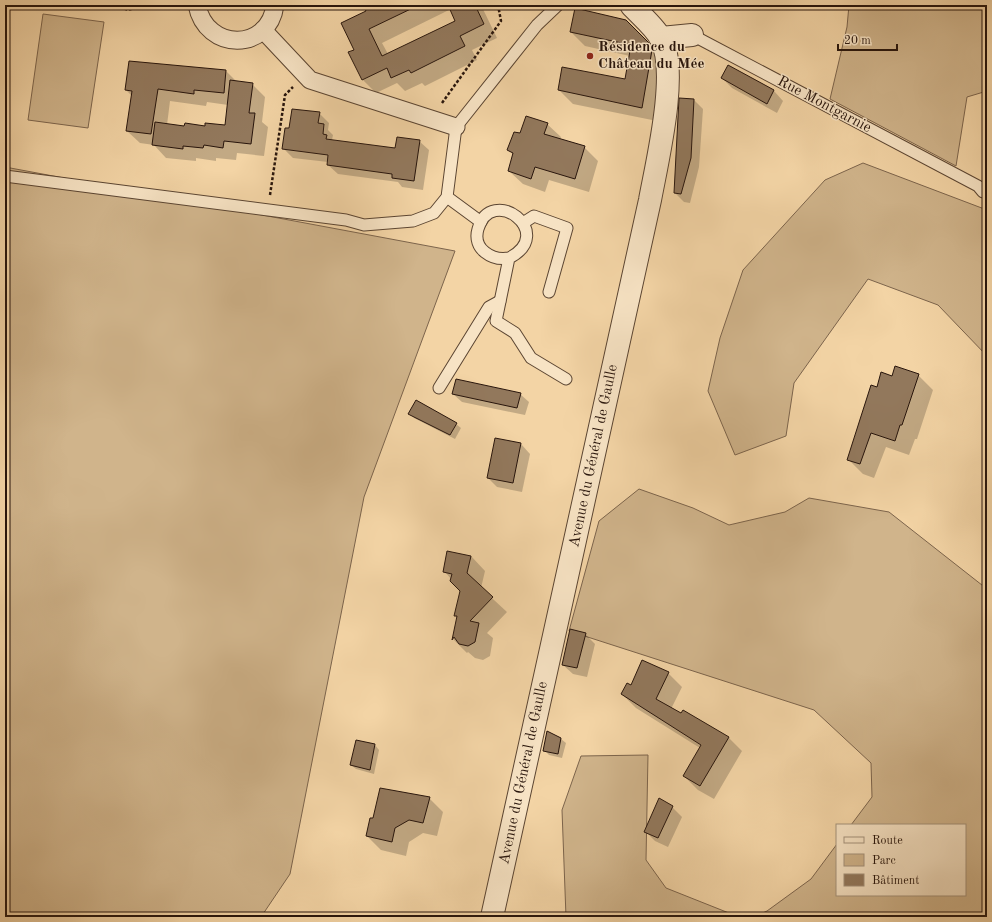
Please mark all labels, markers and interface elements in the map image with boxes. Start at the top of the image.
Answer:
scale bar [838,26,897,52]
text: 20 m [844,35,871,47]
place label: Résidence du Château du Mée [598,40,705,72]
marker: Résidence du Château du Mée [585,51,595,61]
street label: Rue Montgarnie [775,74,873,136]
street label: Avenue du Général de Gaulle [567,363,621,549]
street label: Avenue du Général de Gaulle [497,680,551,866]
legend [836,824,966,896]
text: Route [872,835,903,847]
text: Parc [872,855,896,867]
text: Bâtiment [872,875,919,887]

